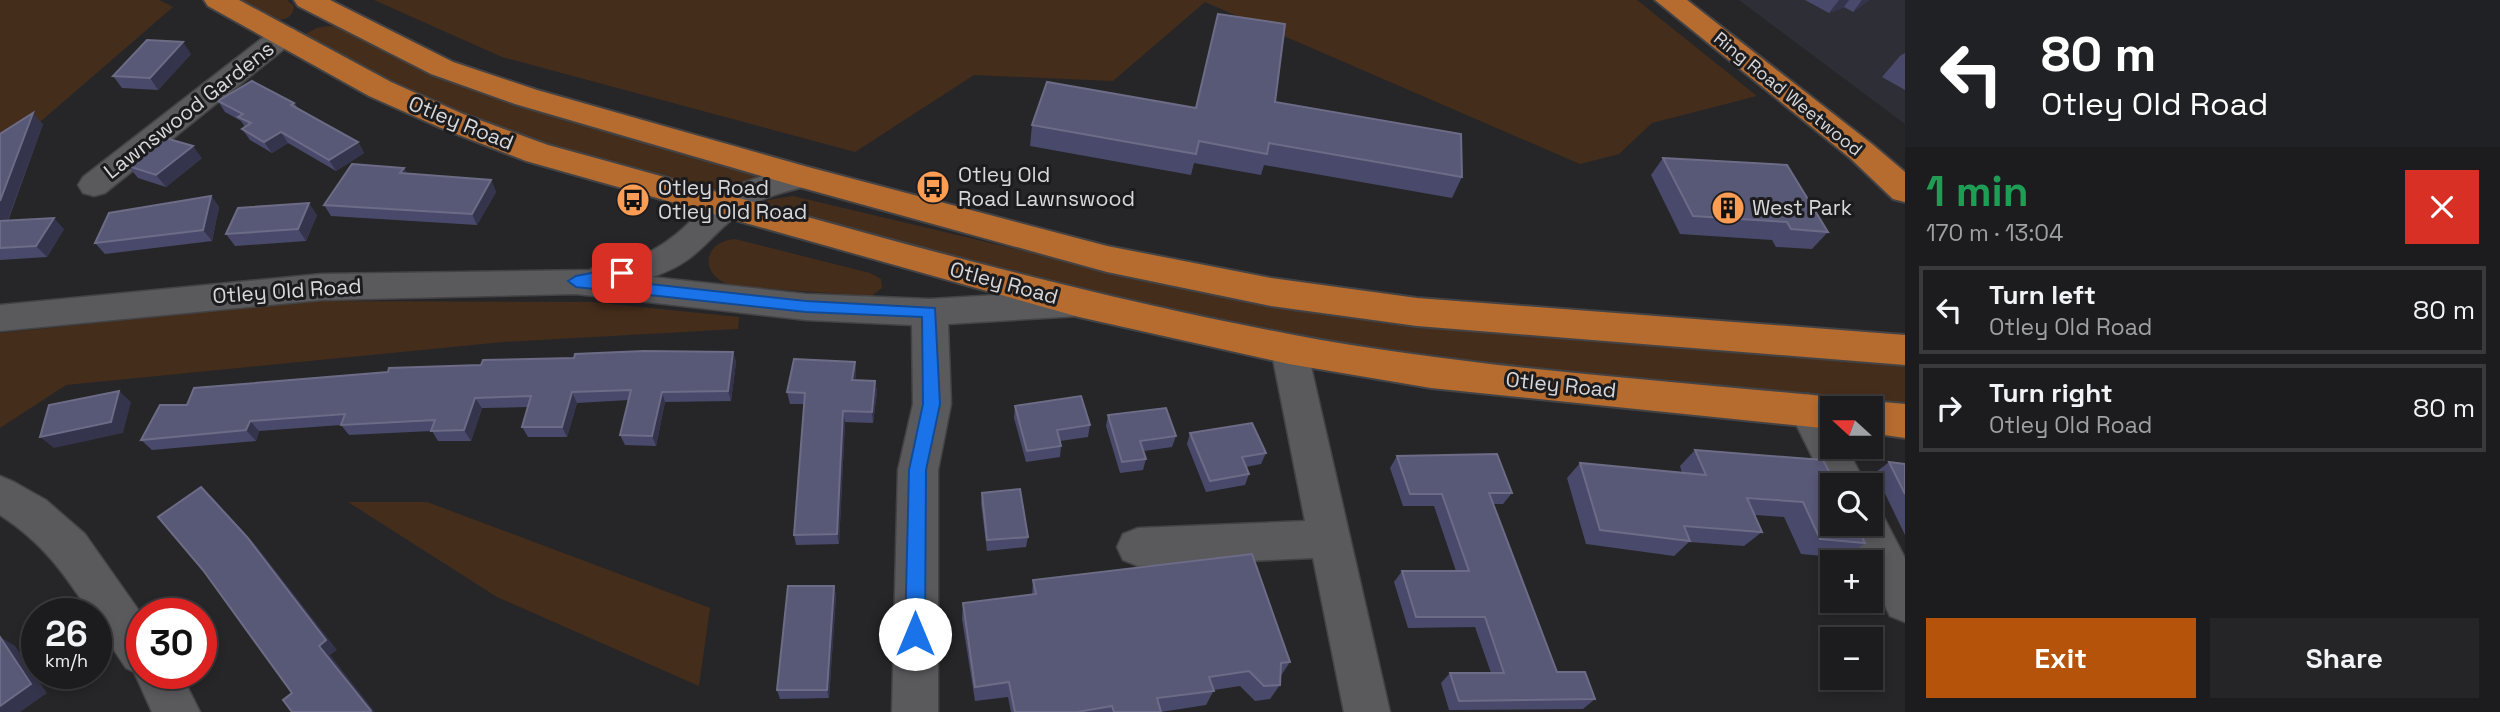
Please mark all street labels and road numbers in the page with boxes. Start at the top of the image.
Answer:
street label: Ring Road Weetwood [1709,27,1867,161]
street label: Lawnswood Gardens [98,35,279,185]
street label: Otley Road [405,89,518,156]
street label: Otley Road [947,255,1061,310]
street label: Otley Old Road [212,272,362,309]
street label: Otley Road [1504,365,1618,404]

